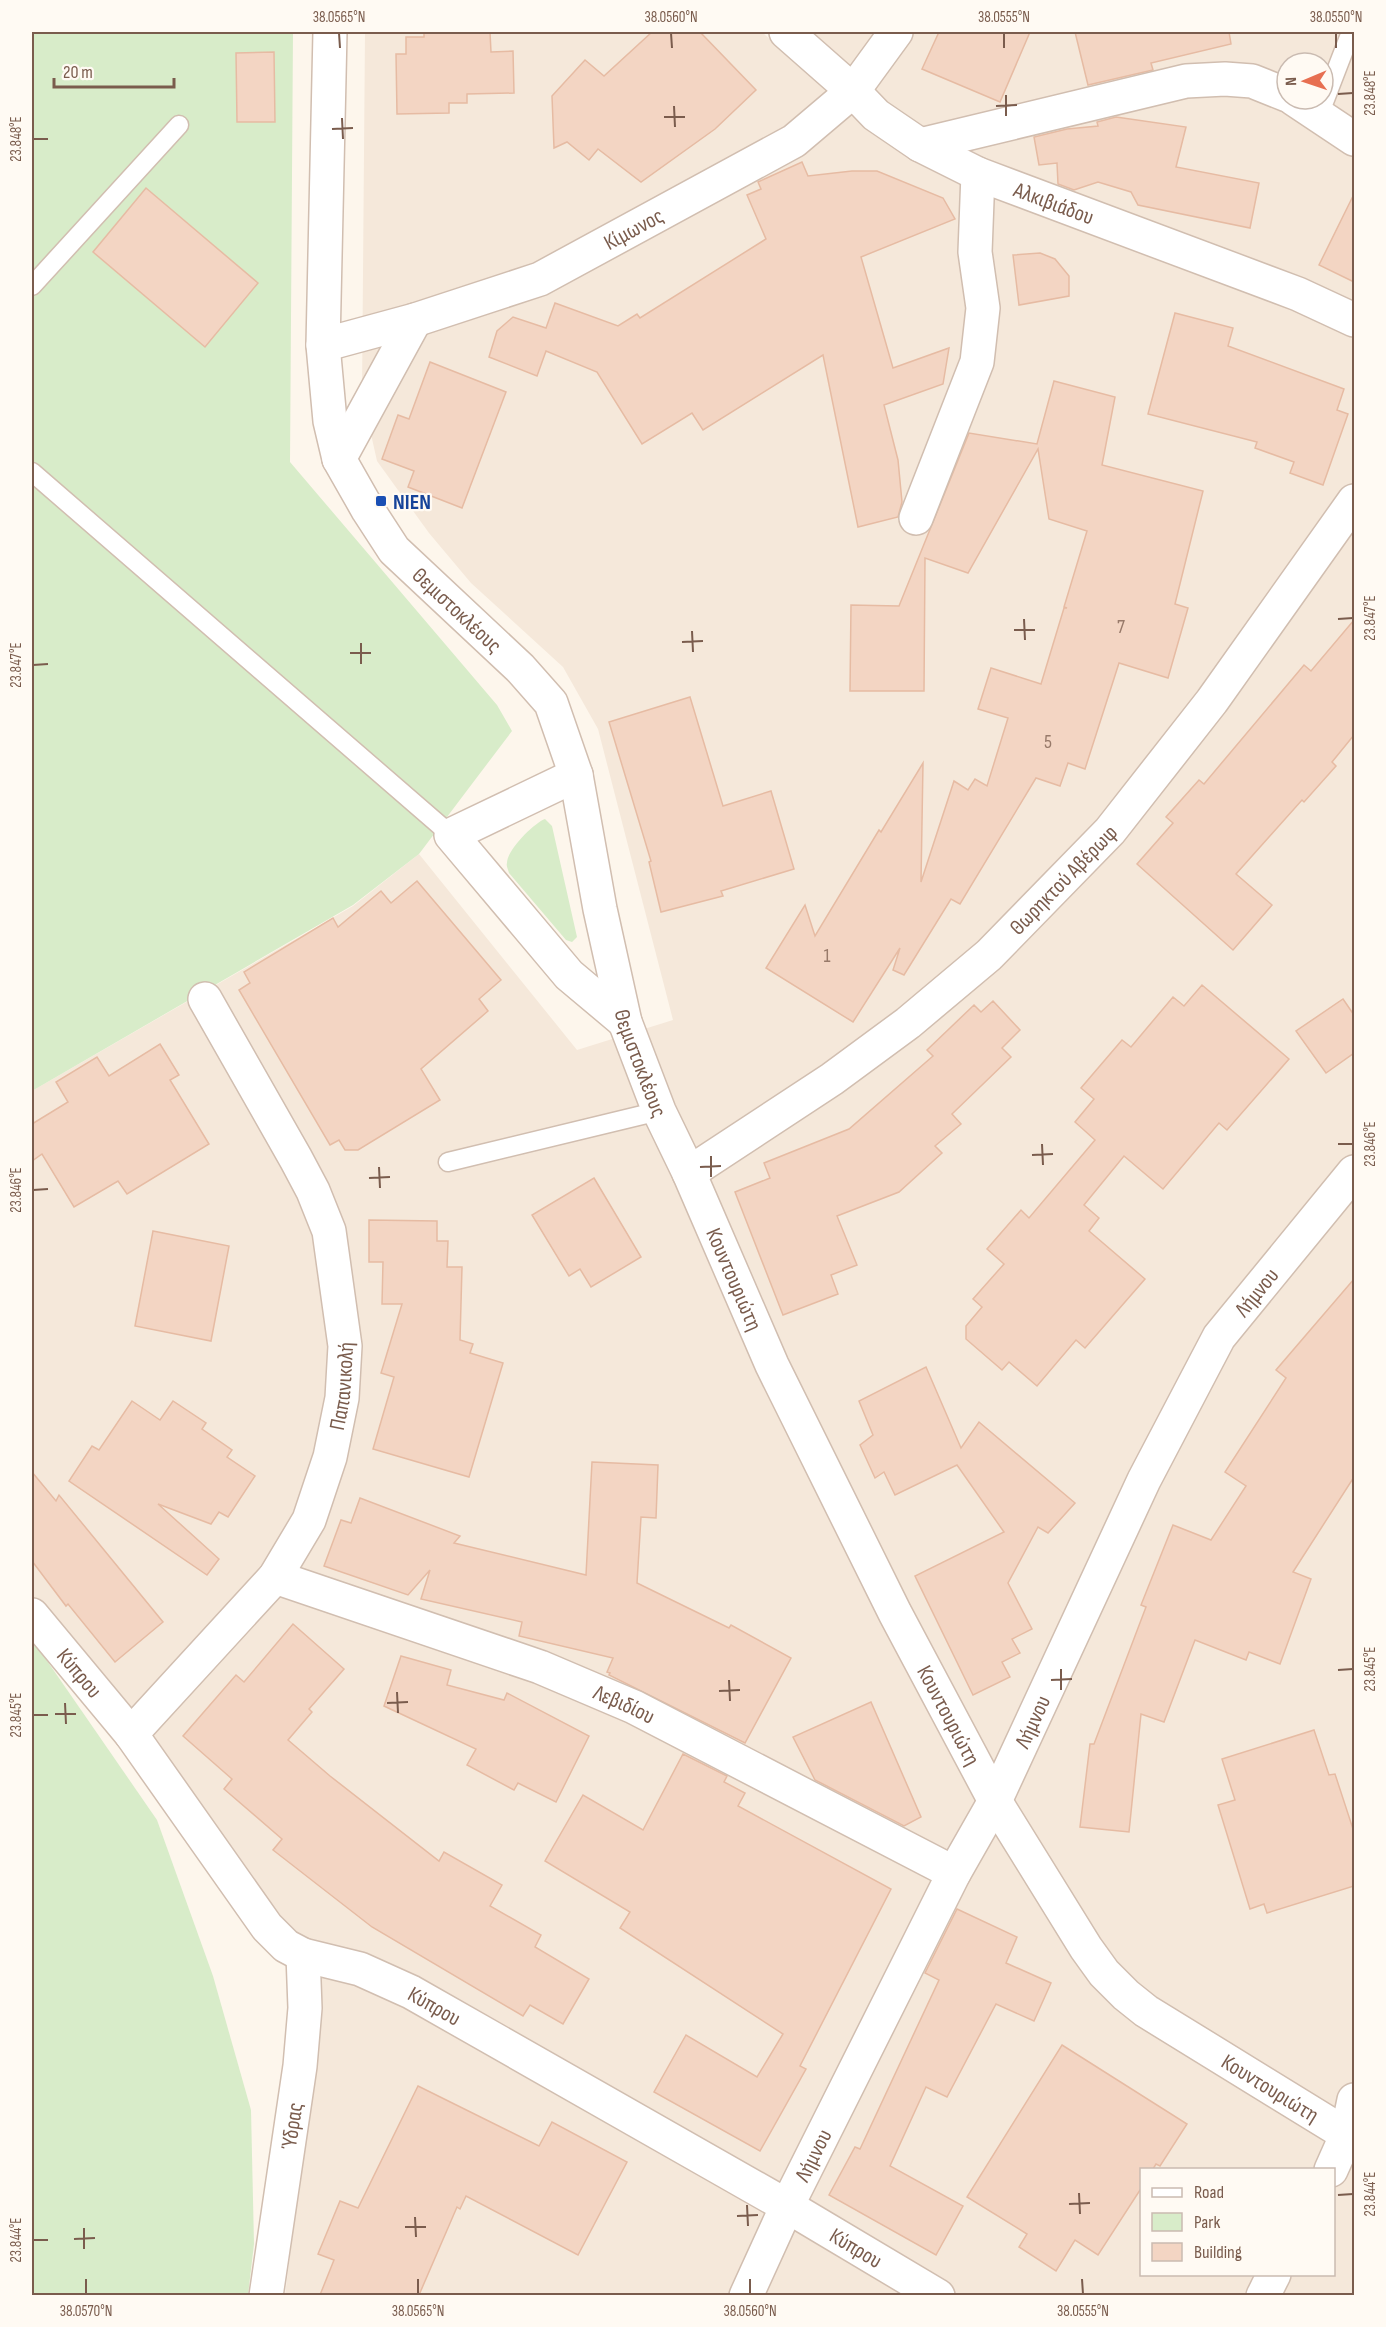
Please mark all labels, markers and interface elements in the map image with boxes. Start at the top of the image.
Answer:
text: 38.0565°N [313,8,365,27]
text: 38.0560°N [644,8,698,27]
text: 38.0555°N [978,8,1030,27]
text: 38.0550°N [1310,8,1362,27]
scale bar [54,51,174,89]
north arrow [1275,51,1335,111]
text: 20 m [63,62,93,83]
text: 23.848°E [1361,70,1380,116]
text: N [1282,77,1301,86]
text: 23.848°E [7,116,26,162]
street label: Αλκιβιάδου [1009,176,1097,231]
street label: Κίμωνος [599,203,668,257]
place label: ΝΙΕΝ [393,489,431,516]
marker: ΝΙΕΝ [374,494,388,508]
street label: Θεμιστοκλέους [406,562,507,659]
text: 23.847°E [1361,595,1380,641]
house number: 7 [1117,615,1125,639]
text: 23.847°E [7,642,26,688]
house number: 5 [1044,730,1052,754]
street label: Θωρηκτού Αβέρωφ [1004,820,1124,941]
house number: 1 [824,944,831,968]
street label: Θεμιστοκλέους [608,1007,672,1122]
text: 23.846°E [1361,1121,1380,1167]
text: 23.846°E [7,1167,26,1213]
street label: Κουντουριώτη [699,1224,768,1335]
street label: Λήμνου [1229,1263,1285,1323]
street label: Παπανικολή [324,1341,360,1433]
street label: Κύπρου [50,1643,107,1704]
text: 23.845°E [1361,1646,1380,1692]
street label: Κουντουριώτη [910,1661,986,1770]
street label: Λεβιδίου [588,1679,659,1731]
street label: Λήμνου [1009,1691,1057,1754]
text: 23.845°E [7,1692,26,1738]
street label: Κύπρου [403,1981,465,2033]
street label: Κουντουριώτη [1216,2049,1323,2129]
street label: Ύδρας [276,2101,309,2152]
street label: Λήμνου [789,2125,838,2187]
legend [1140,2168,1335,2276]
text: 23.844°E [1361,2172,1380,2216]
text: Road [1194,2182,1224,2203]
text: Park [1194,2212,1220,2233]
text: 23.844°E [7,2218,26,2262]
street label: Κύπρου [824,2223,887,2275]
text: Building [1194,2242,1242,2263]
text: 38.0570°N [60,2302,112,2321]
text: 38.0565°N [392,2302,444,2321]
text: 38.0560°N [723,2302,777,2321]
text: 38.0555°N [1057,2302,1109,2321]

